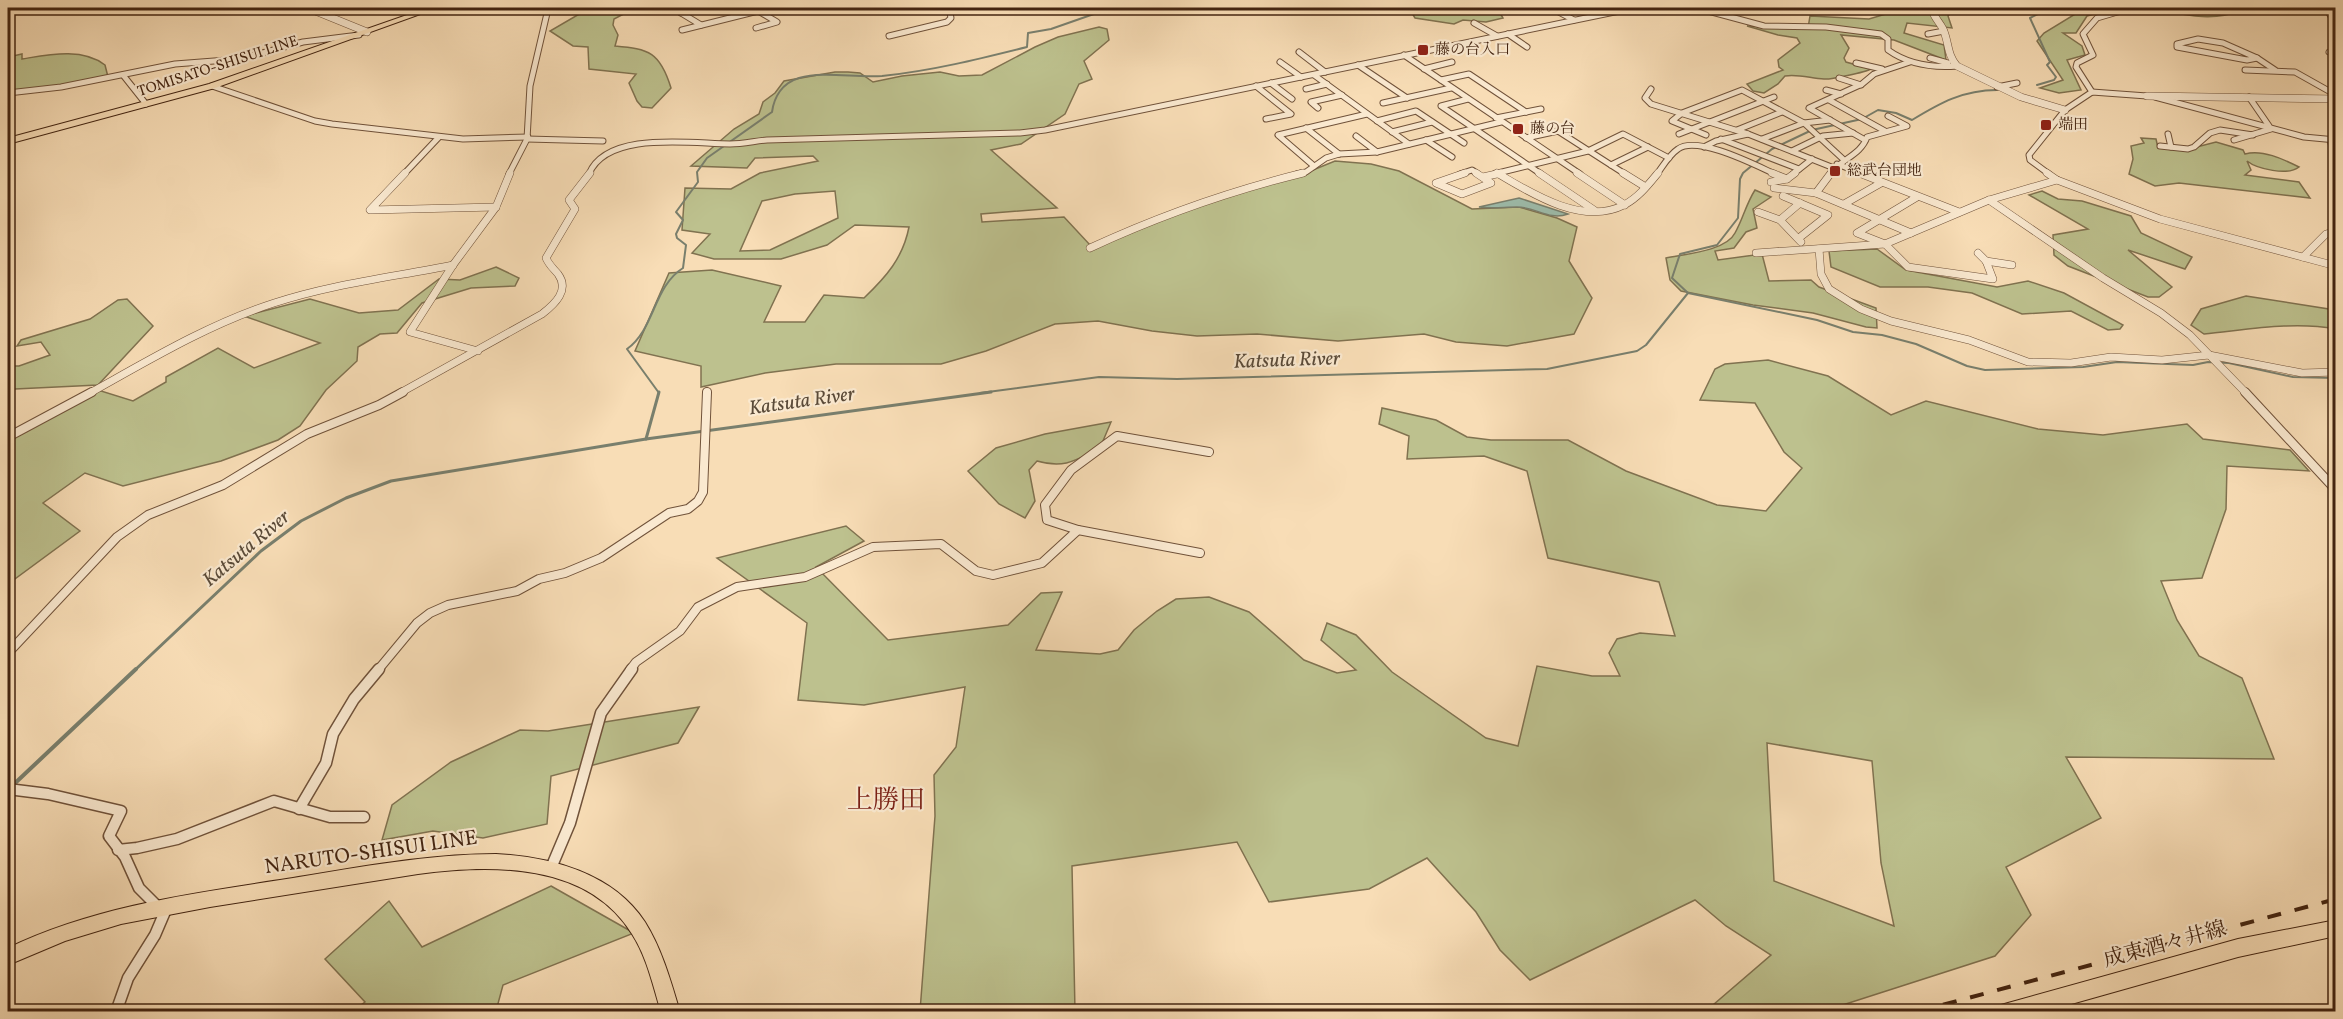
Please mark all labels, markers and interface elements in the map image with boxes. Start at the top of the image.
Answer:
street label: TOMISATO-SHISUI LINE [135,31,301,103]
place label: 藤の台入口 [1435,40,1510,61]
marker: 藤の台入口 [1416,43,1430,57]
place label: 端田 [2058,115,2088,136]
marker: 端田 [2039,118,2053,132]
place label: 藤の台 [1530,119,1575,140]
marker: 藤の台 [1511,122,1525,136]
place label: 総武台団地 [1847,161,1922,182]
marker: 総武台団地 [1828,164,1842,178]
water label: Katsuta River [1233,345,1341,377]
water label: Katsuta River [747,381,857,423]
water label: Katsuta River [197,504,297,594]
district label: 上勝田 [847,783,925,819]
street label: NARUTO-SHISUI LINE [263,824,479,882]
street label: 成東酒々井線 [2100,915,2230,975]

